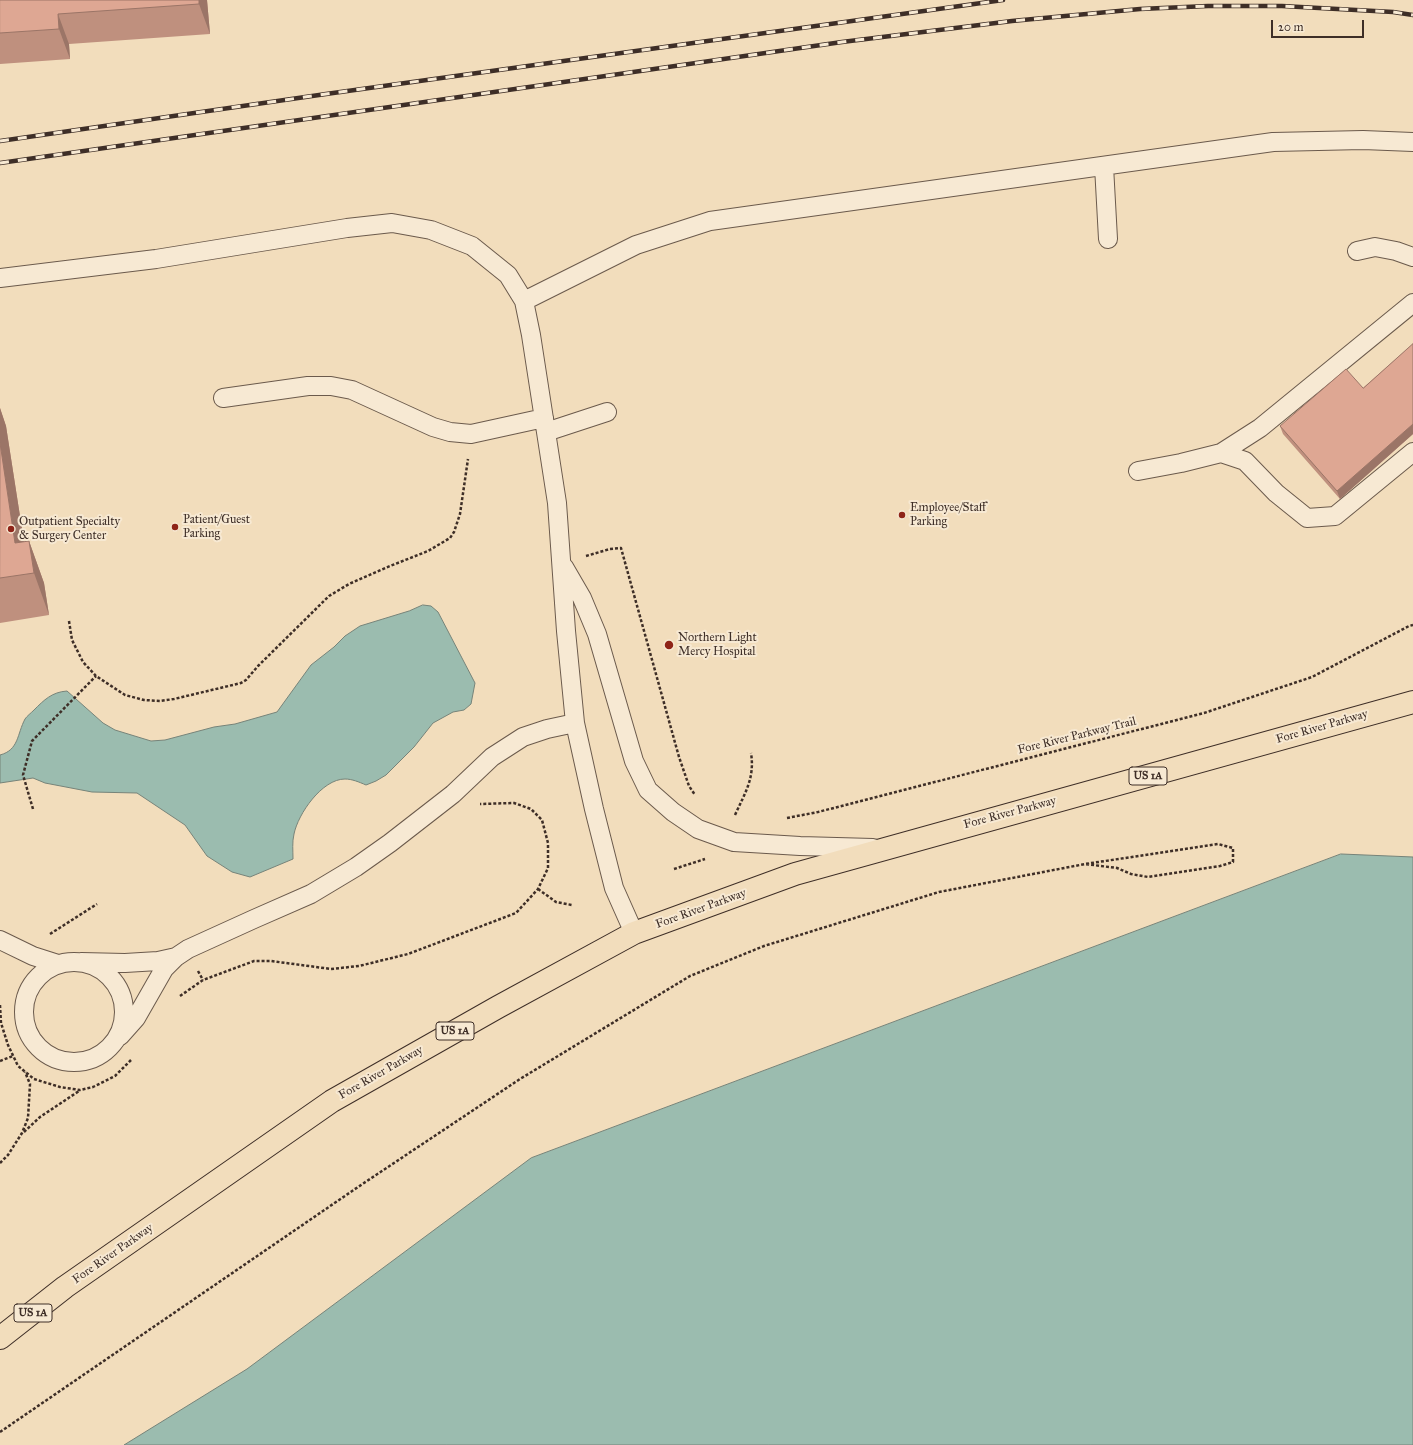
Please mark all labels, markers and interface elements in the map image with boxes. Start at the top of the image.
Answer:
scale bar [1273,12,1366,38]
text: 20 m [1278,20,1304,34]
place label: Employee/Staff Parking [910,501,986,529]
marker: Employee/Staff Parking [897,510,907,520]
place label: Patient/Guest Parking [183,513,250,541]
place label: Outpatient Specialty & Surgery Center [19,515,120,543]
marker: Patient/Guest Parking [170,522,180,532]
marker: Outpatient Specialty & Surgery Center [6,524,16,534]
place label: Northern Light Mercy Hospital [678,631,757,659]
marker: Northern Light Mercy Hospital [663,639,675,651]
street label: Fore River Parkway [1274,707,1370,747]
street label: Fore River Parkway Trail [1016,714,1138,758]
road number: US 1A [1129,767,1167,785]
street label: Fore River Parkway [962,794,1058,832]
street label: Fore River Parkway [654,886,748,932]
road number: US 1A [436,1022,474,1040]
street label: Fore River Parkway [336,1043,426,1103]
street label: Fore River Parkway [70,1221,156,1287]
road number: US 1A [14,1304,52,1322]

